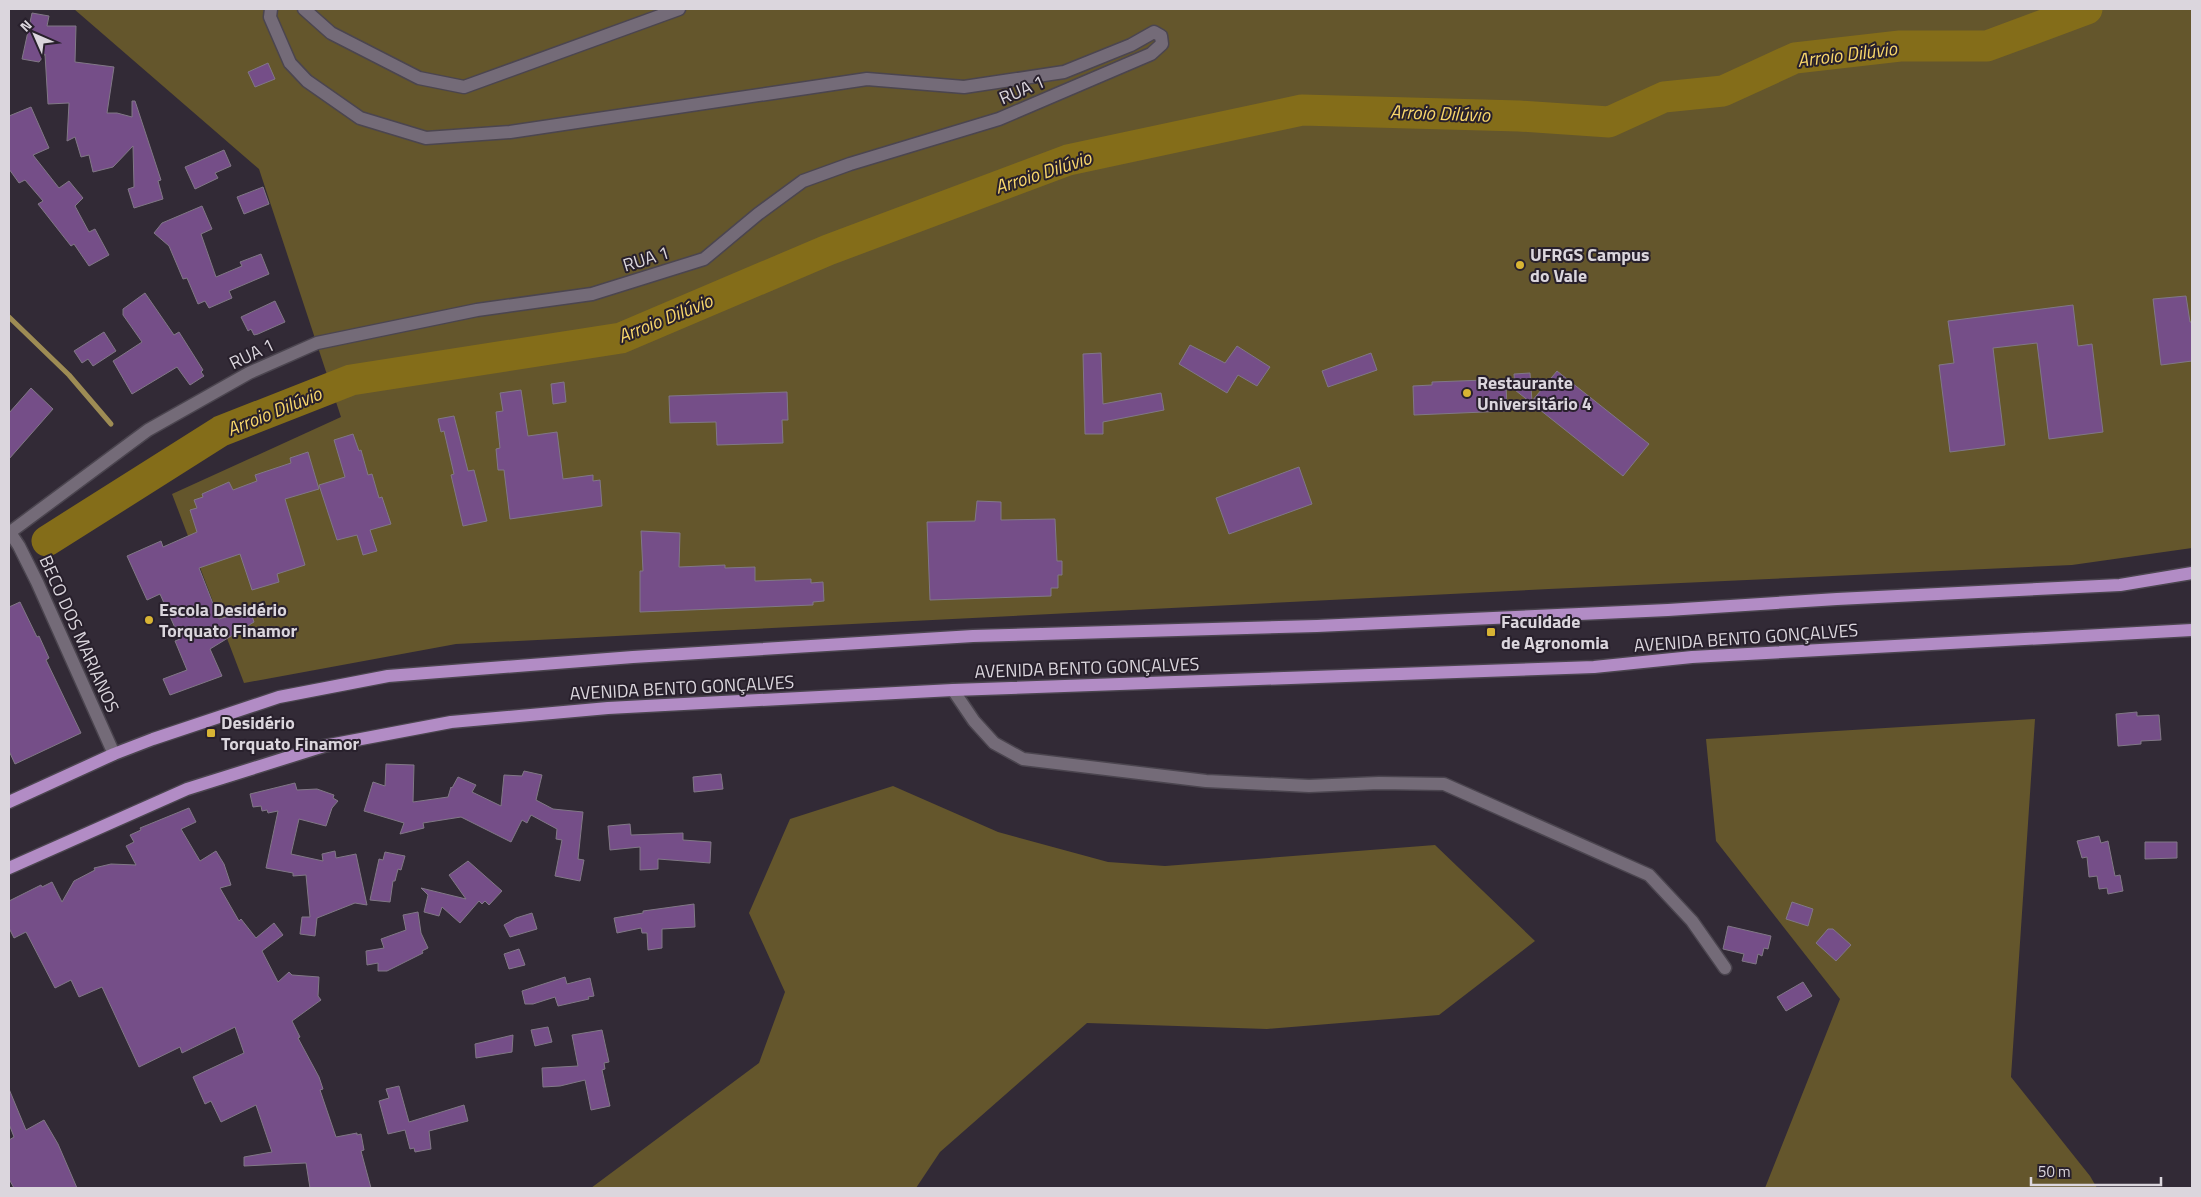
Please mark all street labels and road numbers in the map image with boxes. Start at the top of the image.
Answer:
street label: RUA 1 [995,68,1049,111]
street label: RUA 1 [619,239,672,278]
street label: RUA 1 [225,331,279,376]
street label: BECO DOS MARIANOS [33,551,126,717]
street label: AVENIDA BENTO GONÇALVES [1633,616,1859,659]
street label: AVENIDA BENTO GONÇALVES [974,650,1200,685]
street label: AVENIDA BENTO GONÇALVES [569,668,795,707]

